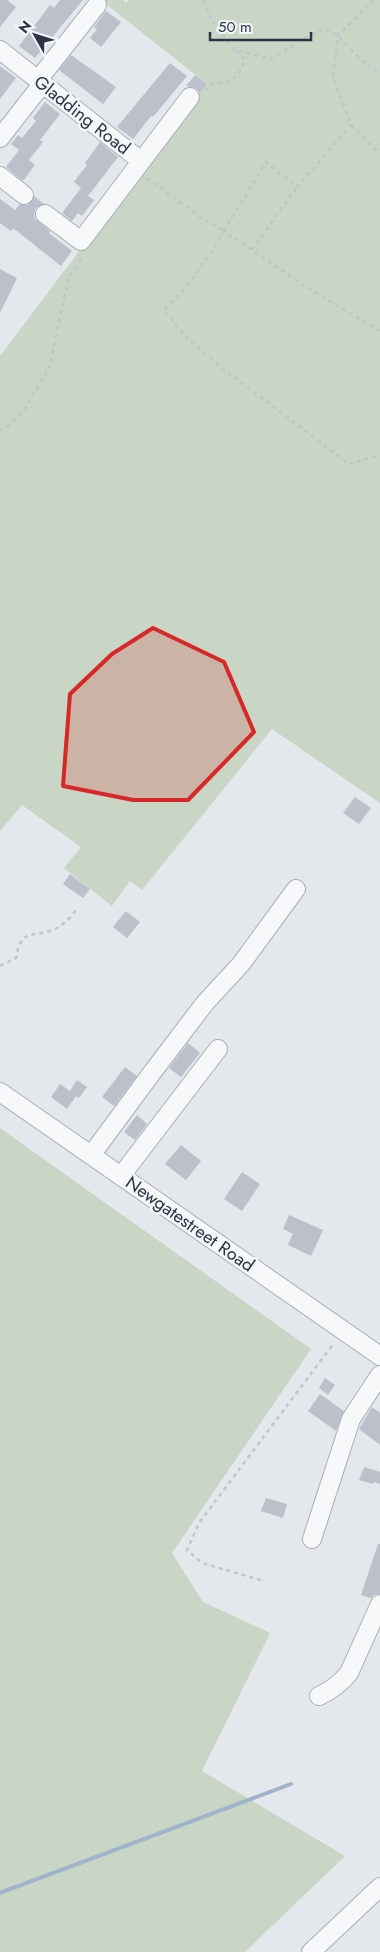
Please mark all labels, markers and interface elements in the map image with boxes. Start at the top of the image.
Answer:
north arrow [10,10,60,60]
scale bar [210,10,311,42]
text: N [14,16,36,37]
text: 50 m [218,16,252,38]
street label: Gladding Road [28,69,136,161]
street label: Newgatestreet Road [120,1170,260,1278]

